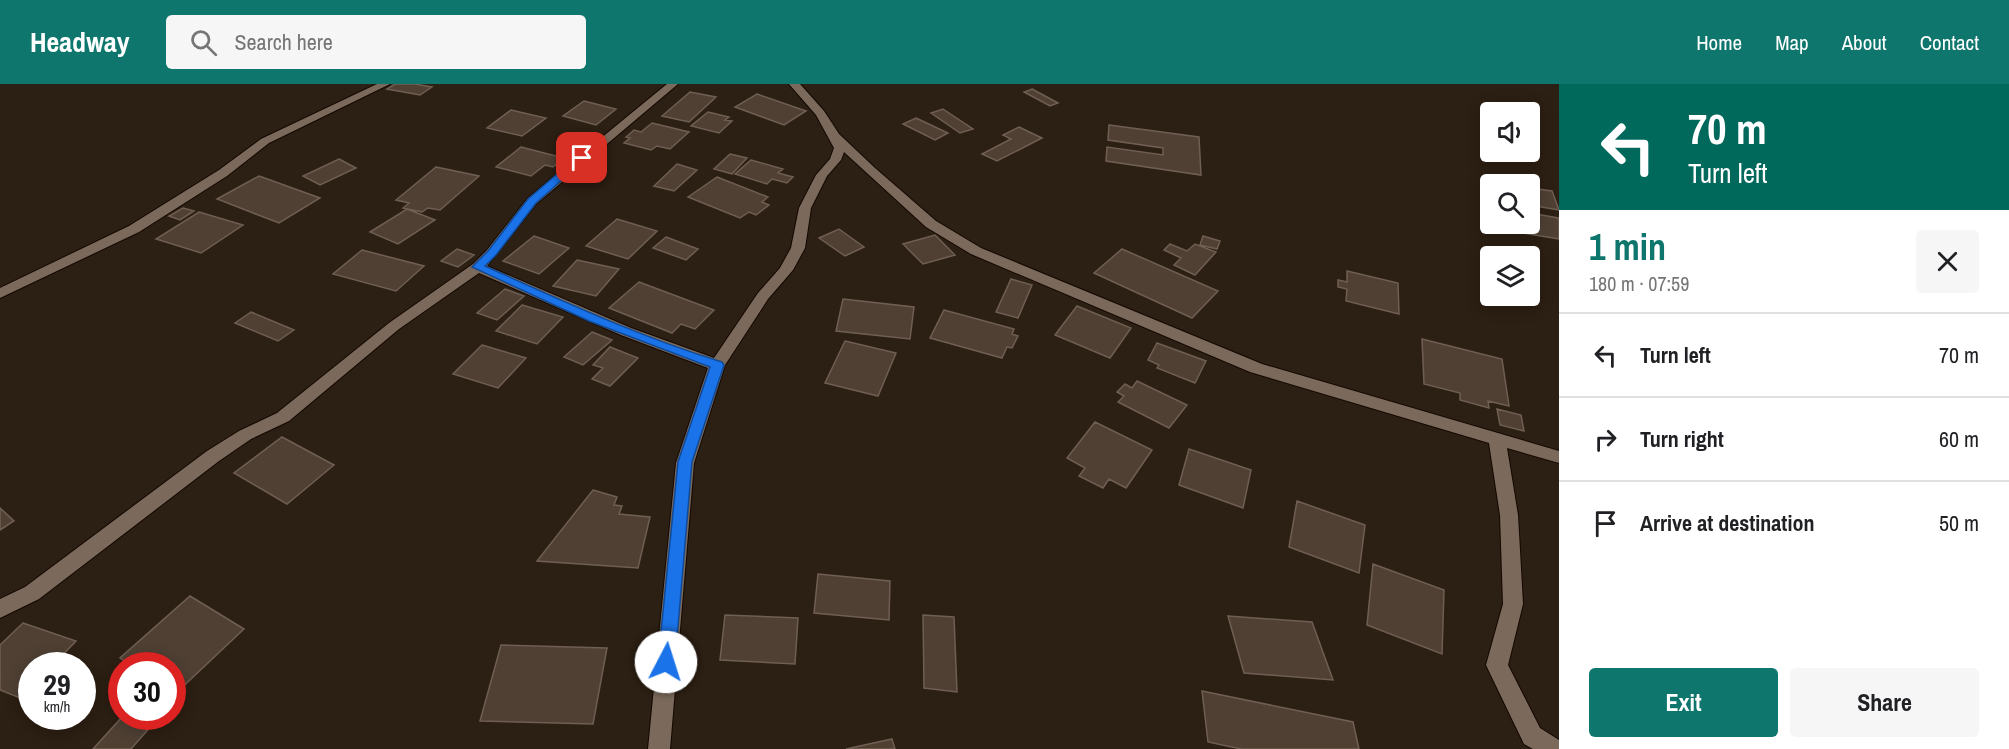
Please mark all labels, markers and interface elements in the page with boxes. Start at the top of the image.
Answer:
search box [166,15,586,69]
text: Headway [30,23,130,61]
icon: search [187,26,220,59]
text: Search here [235,27,333,57]
text: Home [1696,28,1742,57]
text: Map [1775,28,1809,57]
text: About [1842,28,1887,57]
text: Contact [1920,28,1979,57]
text: 70 m [1688,101,1767,157]
map controls [1480,102,1540,306]
button: sound [1480,102,1540,162]
icon: left [1589,108,1667,186]
pin [556,132,607,183]
icon: arrive [565,141,598,174]
text: Turn left [1688,155,1767,191]
button: search [1480,174,1540,234]
text: 1 min [1589,223,1666,271]
button: close [1916,230,1979,293]
button: layers [1480,246,1540,306]
text: 180 m · 07:59 [1589,270,1689,297]
icon: left [1589,339,1622,372]
text: Turn left [1640,340,1711,370]
text: 70 m [1939,340,1979,370]
icon: right [1589,423,1622,456]
text: Turn right [1640,424,1724,454]
text: 60 m [1939,424,1979,454]
icon: arrive [1589,507,1622,540]
text: Arrive at destination [1640,508,1814,538]
text: 50 m [1939,508,1979,538]
position arrow [634,630,698,694]
speed limit sign: 30 [108,652,186,730]
text: 29 [43,664,71,704]
button: Exit [1589,668,1778,737]
button: Share [1790,668,1979,737]
text: km/h [44,696,70,717]

